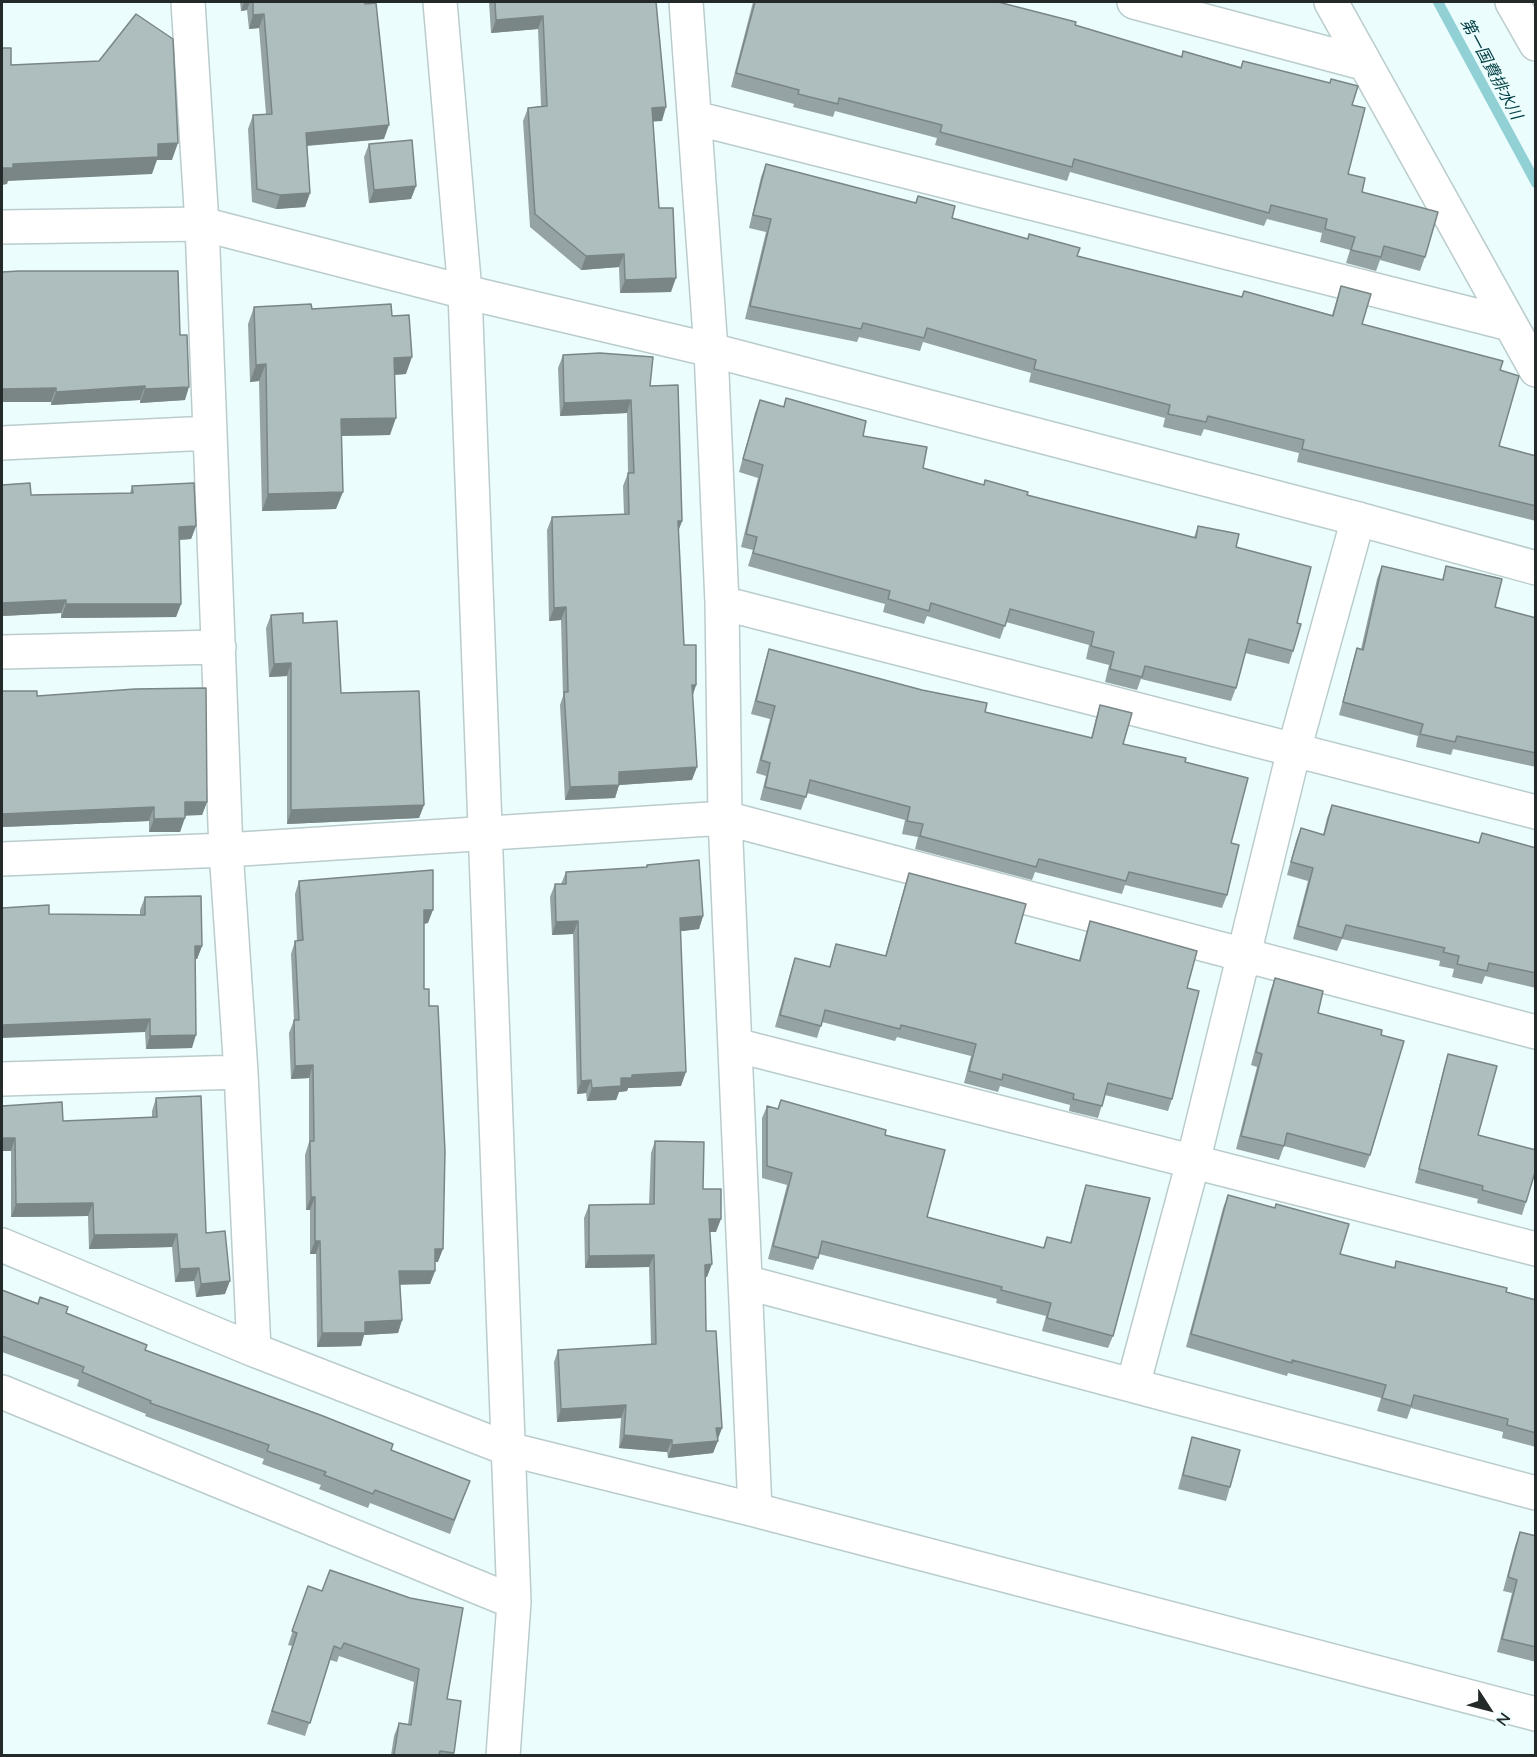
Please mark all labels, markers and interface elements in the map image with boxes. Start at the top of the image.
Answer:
water label: 第一国費排水川 [1456,15,1526,123]
north arrow [1459,1679,1519,1739]
text: N [1492,1709,1515,1730]

